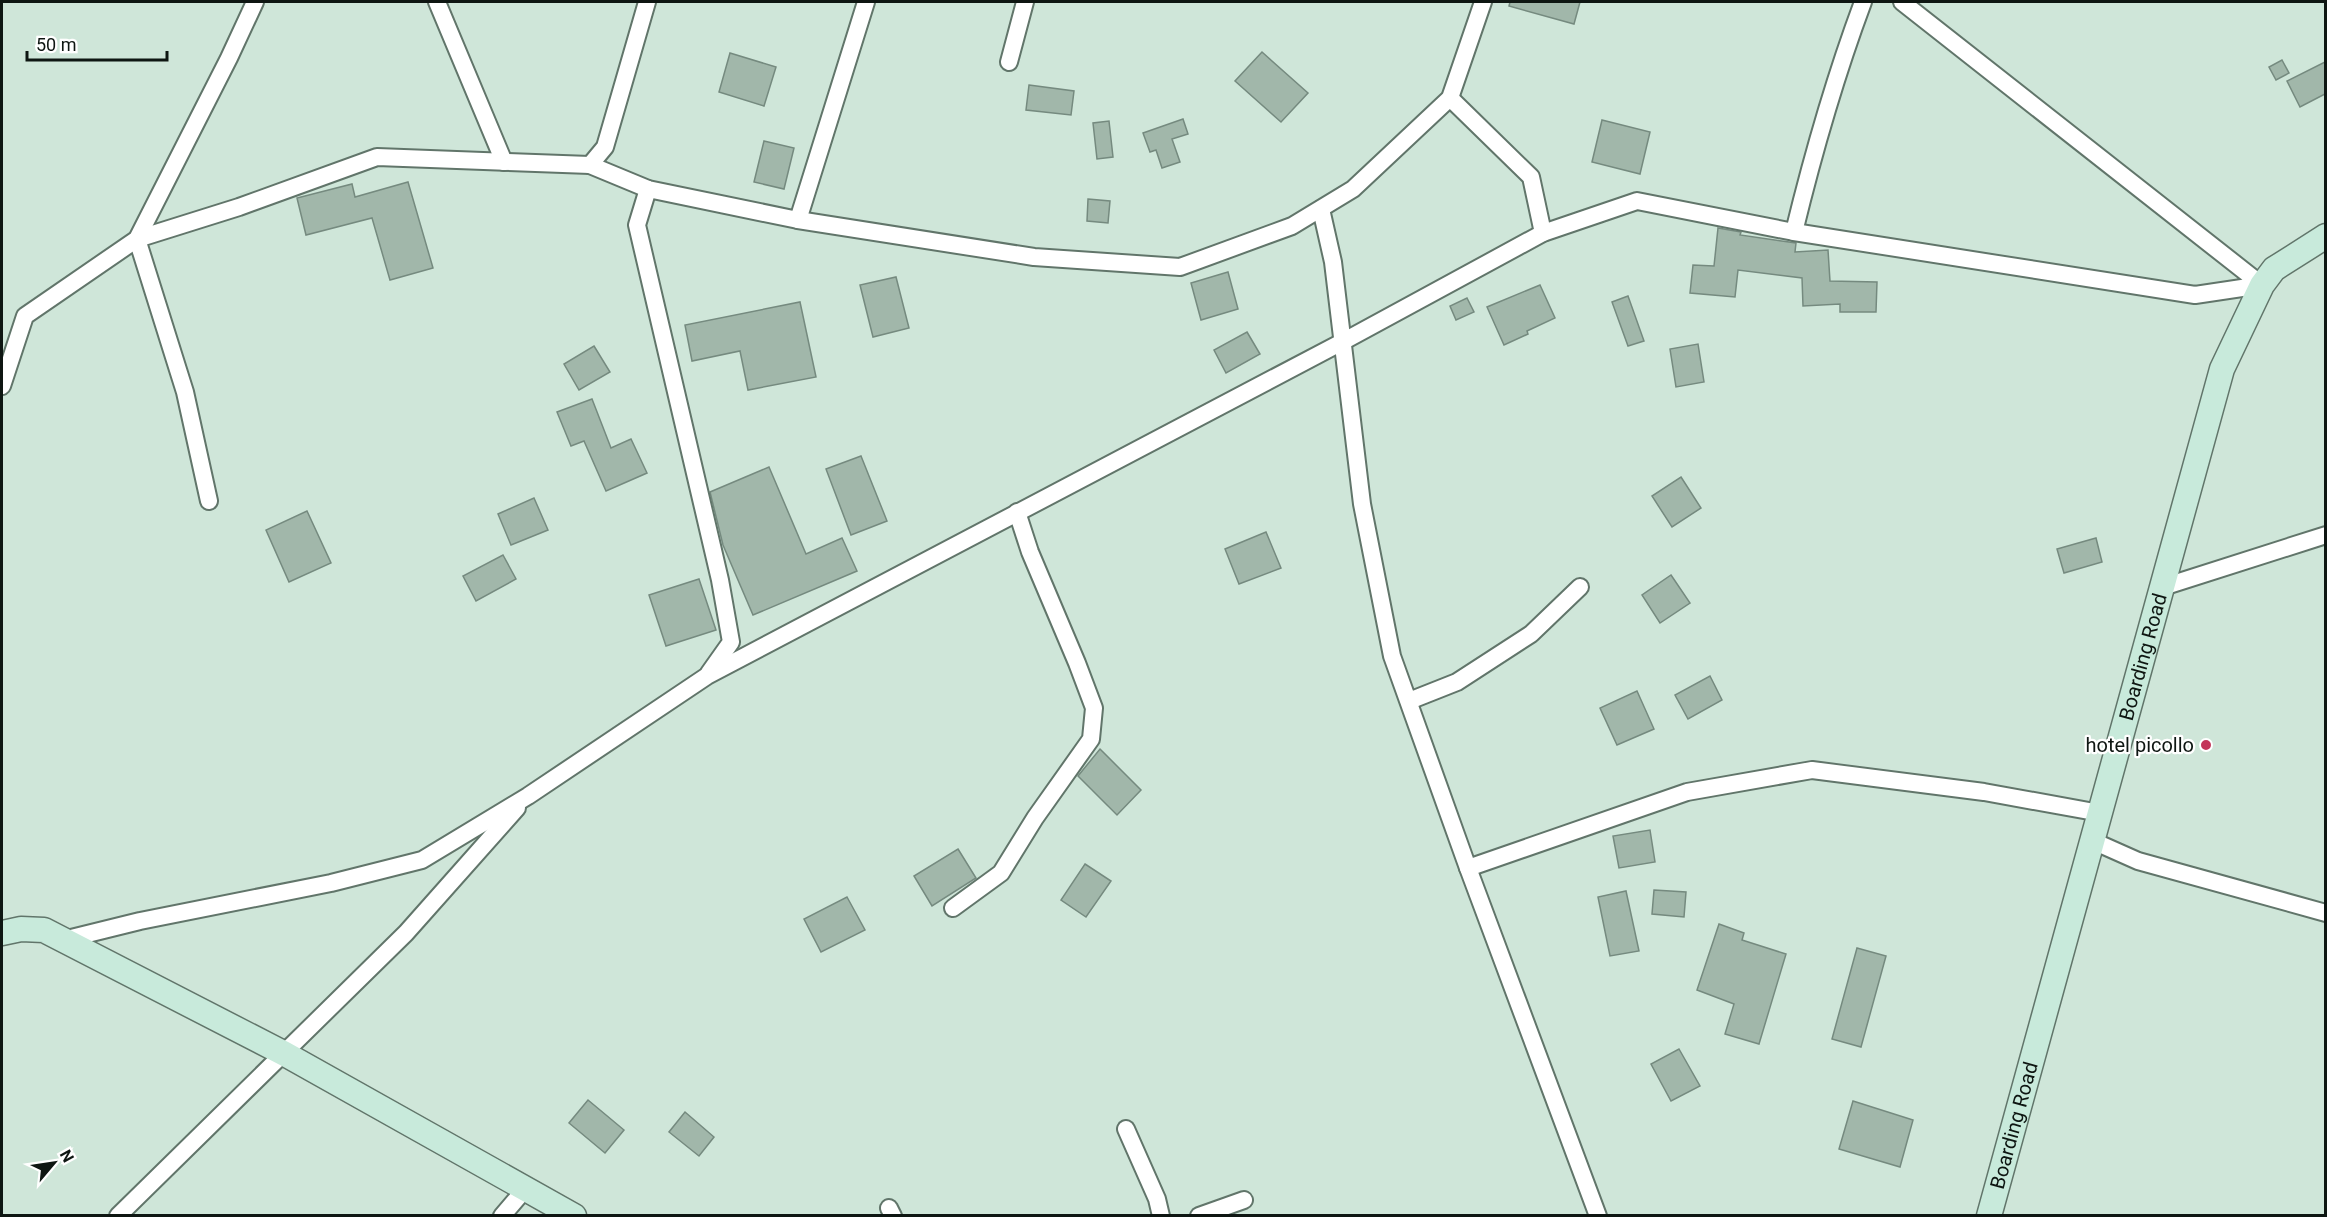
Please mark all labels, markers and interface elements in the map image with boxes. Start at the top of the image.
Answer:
scale bar [27,24,166,62]
text: 50 m [36,34,76,55]
street label: Boarding Road [2114,591,2172,723]
place label: hotel picollo [2086,733,2194,757]
marker: hotel picollo [2199,738,2213,752]
street label: Boarding Road [1985,1059,2043,1192]
north arrow [24,1133,84,1193]
text: N [56,1146,78,1166]

